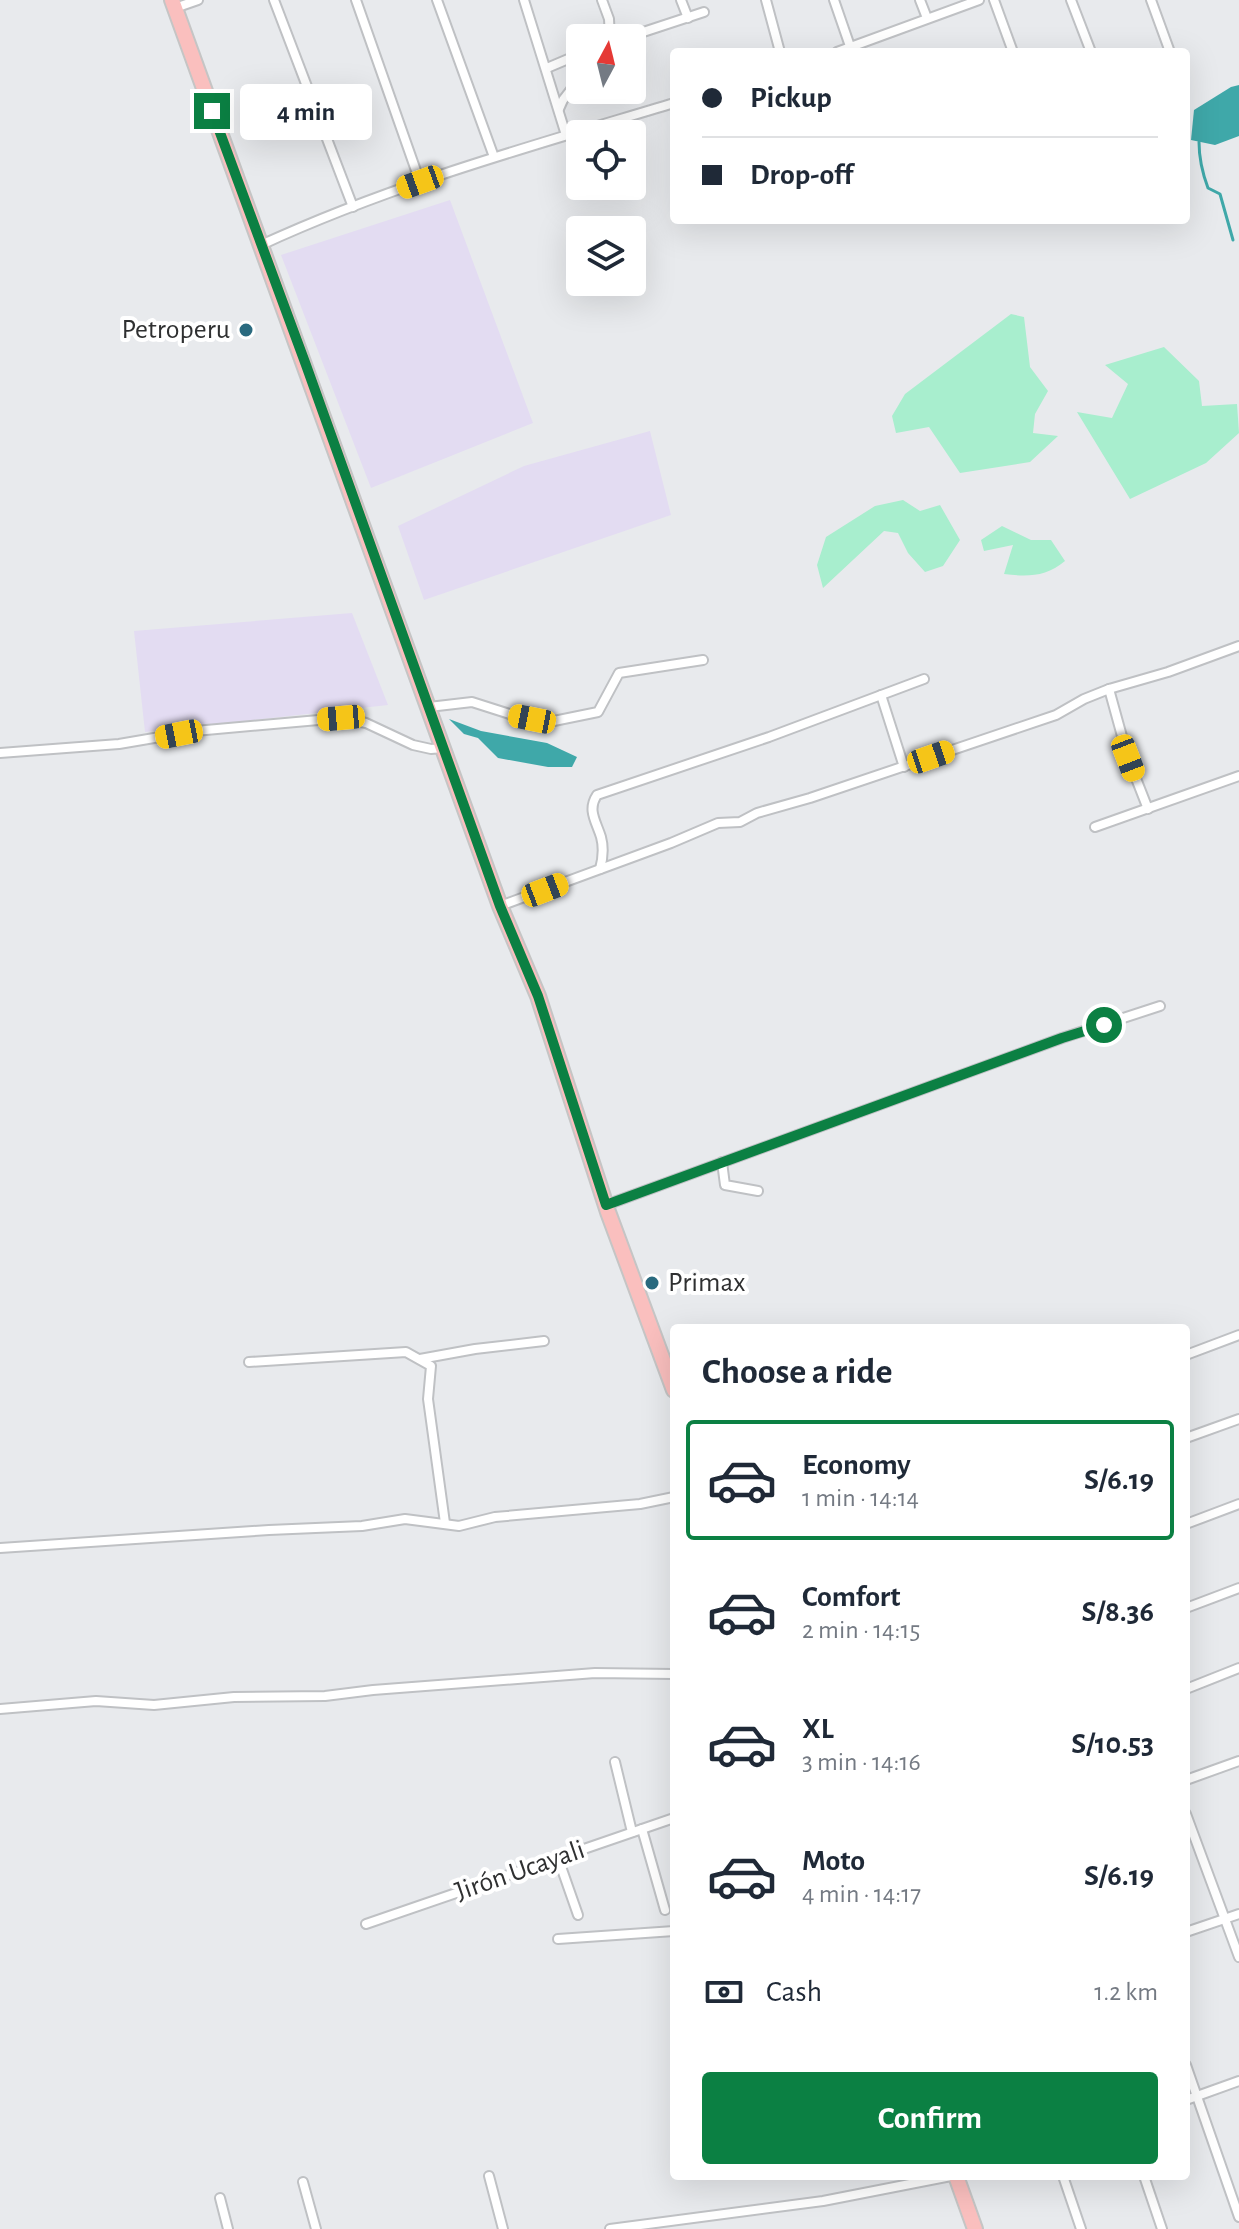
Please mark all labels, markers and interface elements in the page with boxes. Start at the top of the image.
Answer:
north arrow [566,24,646,104]
map controls [566,24,646,296]
callout: 4 min [240,83,372,139]
text: Pickup [750,83,832,113]
route end [194,93,230,129]
text: 4 min [277,99,335,125]
button: locate [566,120,646,200]
text: Drop-off [750,160,853,190]
car [393,163,447,201]
button: layers [566,216,646,296]
place label: Petroperu [122,316,230,344]
marker: Petroperu [237,321,255,339]
car [506,703,558,735]
car [316,704,366,732]
car [153,718,205,750]
car [1108,731,1148,785]
car [904,738,958,776]
car [518,870,572,910]
route start [1086,1007,1122,1043]
place label: Primax [668,1269,746,1297]
marker: Primax [643,1274,661,1292]
text: Choose a ride [702,1354,892,1390]
icon: car [706,1444,778,1516]
text: Economy [802,1450,911,1480]
text: S/6.19 [1084,1465,1154,1495]
text: 1 min · 14:14 [802,1485,919,1511]
icon: car [706,1576,778,1648]
text: Comfort [802,1582,901,1612]
text: S/8.36 [1081,1597,1154,1627]
text: 2 min · 14:15 [802,1617,920,1643]
icon: car [706,1708,778,1780]
text: XL [802,1714,834,1744]
text: S/10.53 [1071,1729,1154,1759]
text: 3 min · 14:16 [802,1749,921,1775]
street label: Jirón Ucayali [452,1836,588,1906]
icon: car [706,1840,778,1912]
text: Moto [802,1846,865,1876]
text: S/6.19 [1084,1861,1154,1891]
text: 4 min · 14:17 [802,1881,921,1907]
icon: cash [702,1970,746,2014]
text: Cash [766,1977,822,2007]
text: 1.2 km [1094,1979,1158,2005]
button: Confirm [702,2072,1158,2164]

